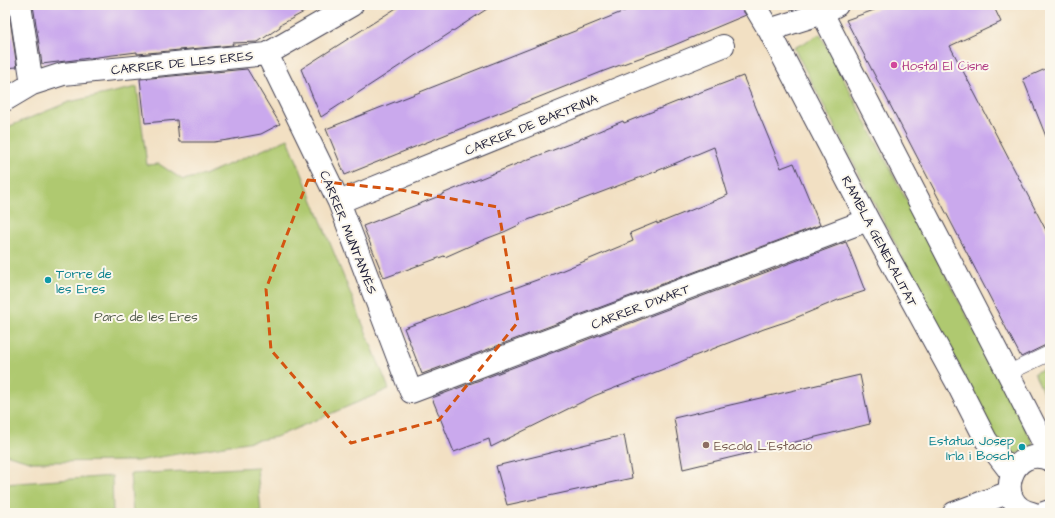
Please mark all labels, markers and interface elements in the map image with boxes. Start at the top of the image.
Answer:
street label: CARRER DE LES ERES [110,47,254,79]
place label: Hostal El Cisne [902,57,989,75]
marker: Hostal El Cisne [889,60,899,70]
street label: CARRER DE BARTRINA [462,90,601,160]
street label: CARRER MUNTANYÈS [315,168,381,297]
street label: RAMBLA GENERALITAT [837,173,922,311]
place label: Torre de les Eres [56,265,112,298]
marker: Torre de les Eres [43,275,53,285]
street label: CARRER D'IXART [588,280,693,334]
park label: Parc de les Eres [94,308,198,326]
place label: Estatua Josep Irla i Bosch [929,432,1015,465]
place label: Escola L'Estació [714,437,813,455]
marker: Escola L'Estació [701,440,711,450]
marker: Estatua Josep Irla i Bosch [1017,442,1027,452]

